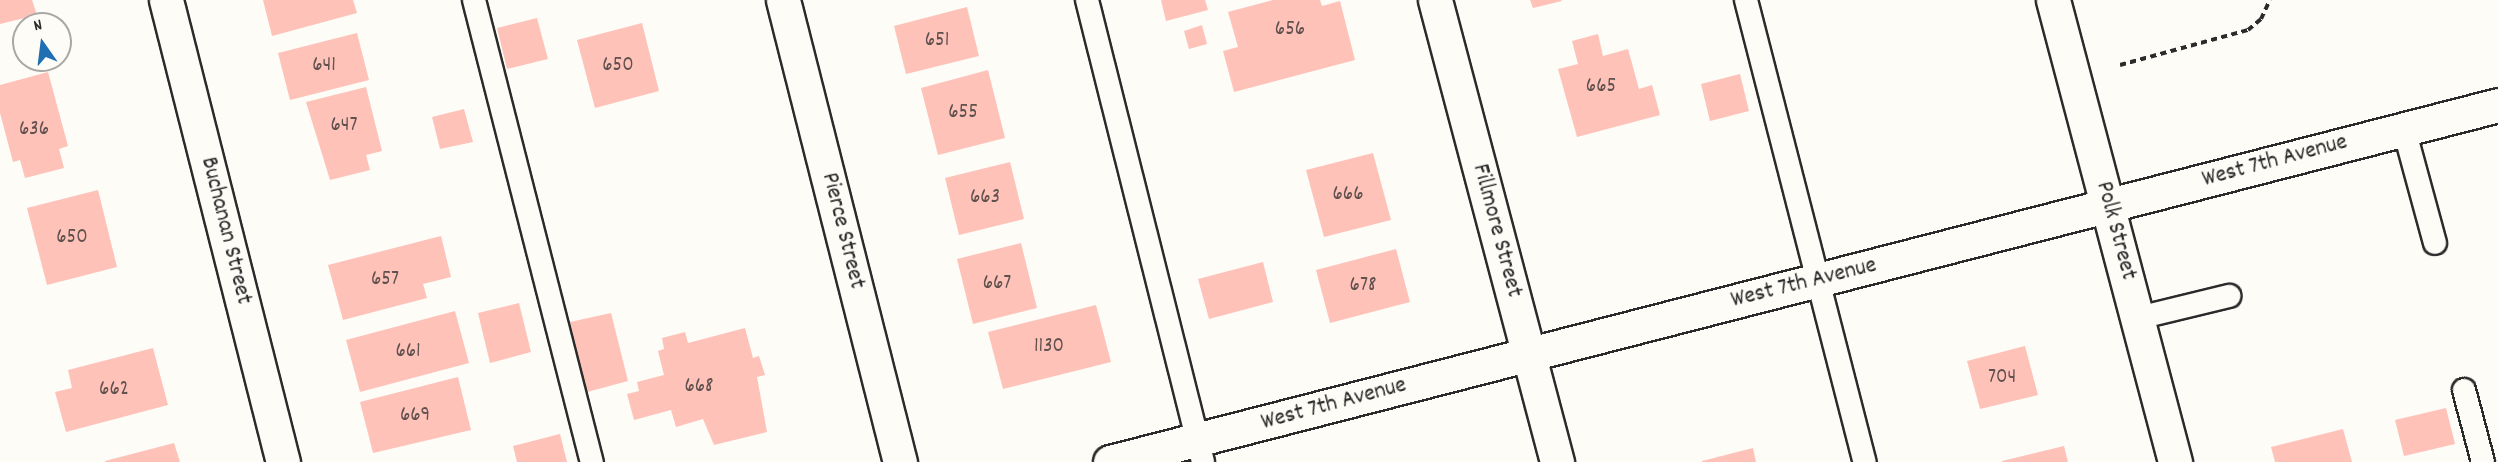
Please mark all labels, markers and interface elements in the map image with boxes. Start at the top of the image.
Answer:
north arrow [12,12,72,72]
text: N [31,14,45,38]
house number: 656 [1275,17,1305,43]
house number: 651 [925,28,949,54]
house number: 641 [312,53,336,79]
house number: 650 [602,53,634,79]
house number: 665 [1586,74,1616,100]
house number: 655 [948,100,978,126]
house number: 647 [330,113,358,139]
house number: 636 [19,117,49,143]
street label: West 7th Avenue [2199,129,2351,195]
street label: Buchanan Street [193,154,257,308]
street label: Fillmore Street [1464,161,1528,301]
street label: Pierce Street [814,170,870,292]
street label: Polk Street [2088,179,2142,283]
house number: 666 [1333,182,1363,208]
house number: 663 [970,185,1000,211]
house number: 650 [56,225,88,251]
street label: West 7th Avenue [1728,252,1880,316]
house number: 657 [371,267,399,293]
house number: 667 [983,271,1011,297]
house number: 678 [1350,273,1376,299]
house number: 1130 [1034,334,1064,360]
house number: 661 [395,339,421,365]
house number: 704 [1988,365,2016,391]
street label: West 7th Avenue [1258,372,1410,438]
house number: 668 [684,374,714,400]
house number: 662 [99,377,129,403]
house number: 669 [400,403,430,429]

